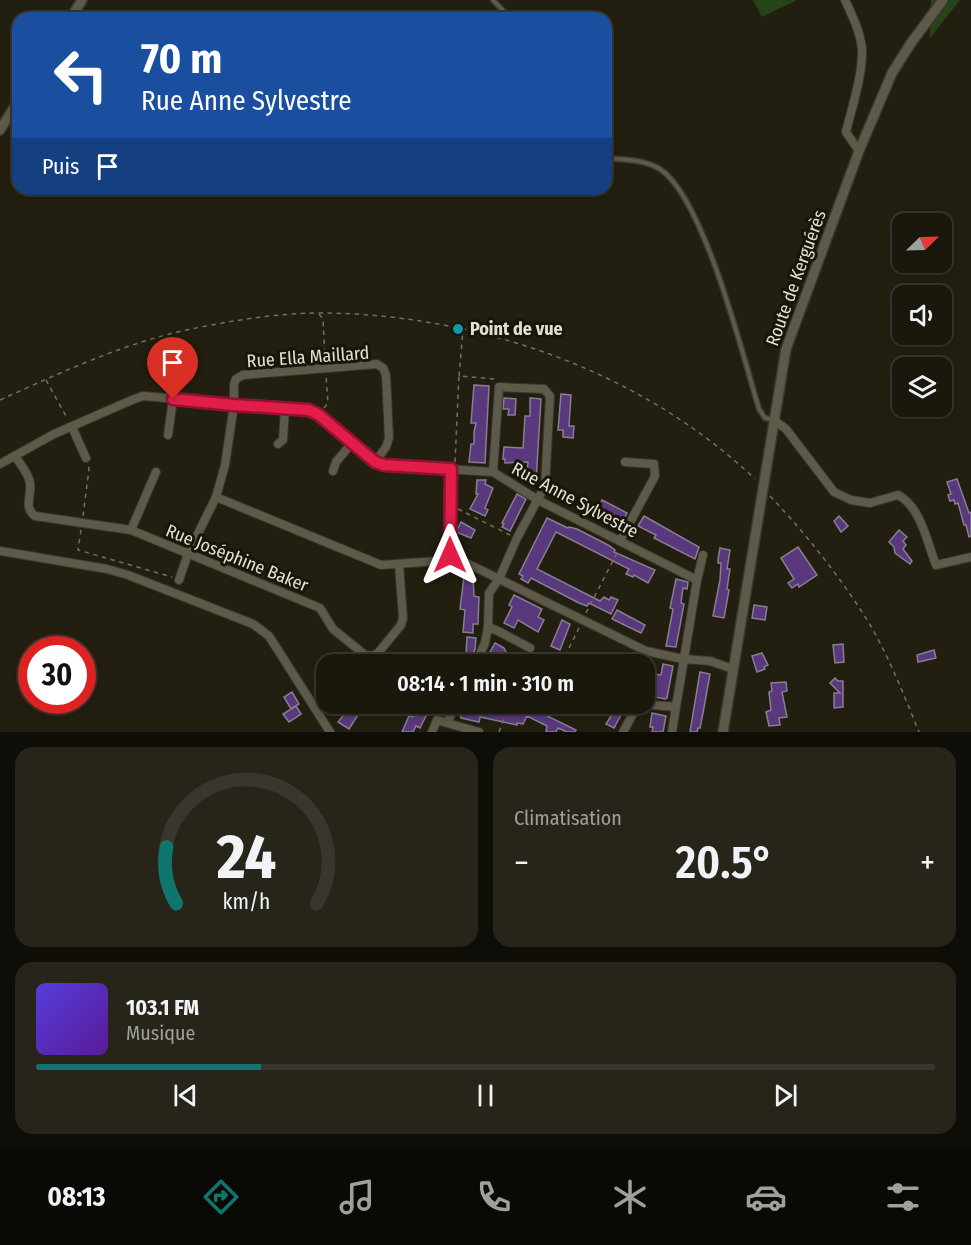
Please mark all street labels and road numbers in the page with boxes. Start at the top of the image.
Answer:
street label: Route de Kerguérès [761,207,831,349]
street label: Rue Ella Maillard [246,342,370,372]
street label: Rue Anne Sylvestre [508,457,642,543]
street label: Rue Joséphine Baker [163,519,312,597]

